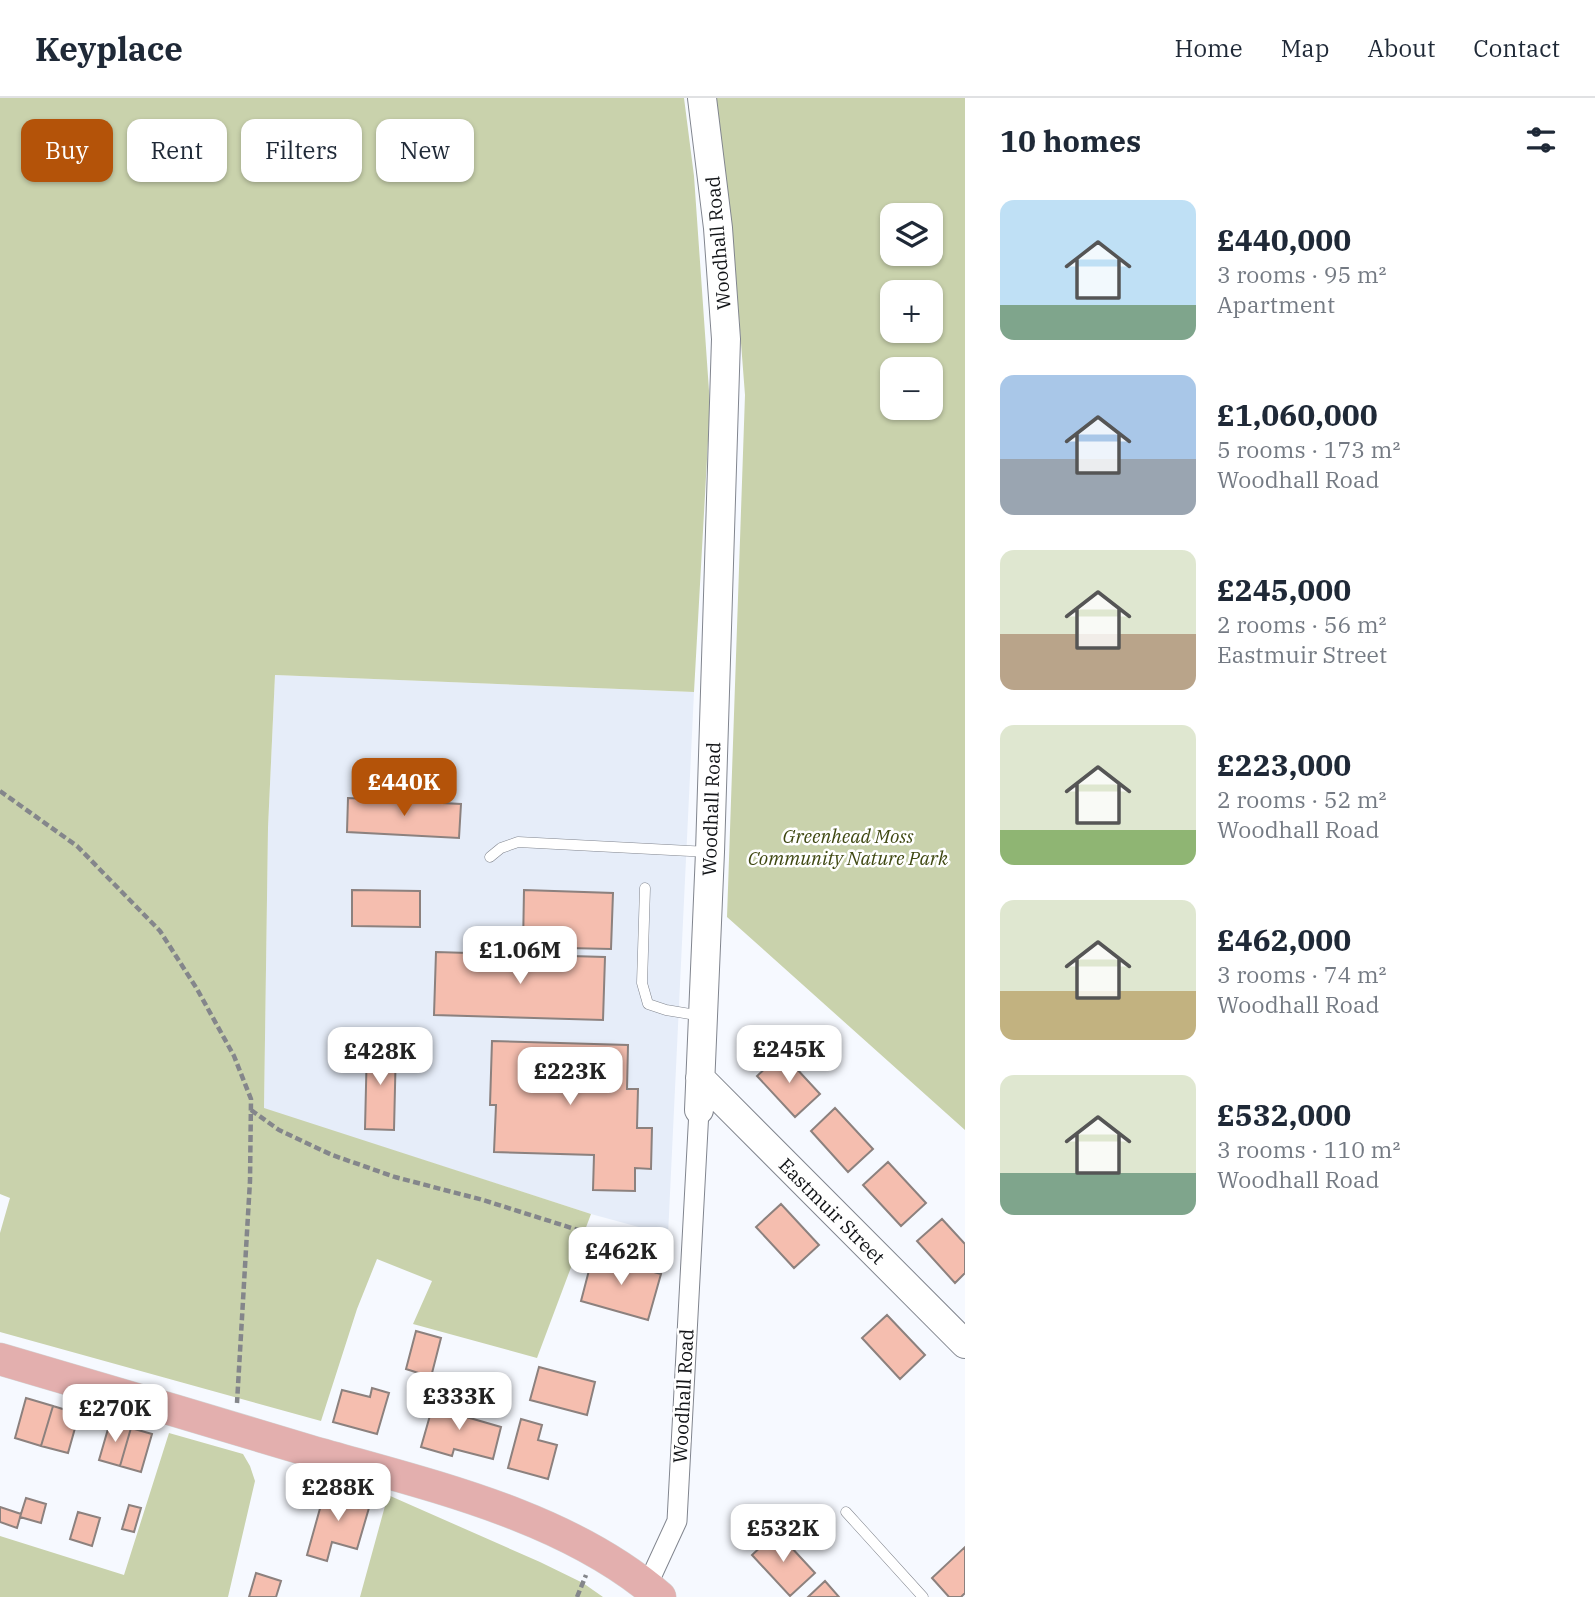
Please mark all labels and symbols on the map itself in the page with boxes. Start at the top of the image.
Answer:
street label: Woodhall Road [700,175,736,311]
street label: Woodhall Road [697,741,725,877]
pin: £440K [355,758,453,818]
park label: Greenhead Moss Community Nature Park [748,824,949,870]
pin: £1.06M [463,926,577,986]
pin: £245K [740,1026,838,1085]
pin: £428K [331,1028,429,1087]
pin: £223K [521,1048,619,1107]
street label: Eastmuir Street [774,1153,890,1269]
pin: £462K [572,1228,670,1287]
street label: Woodhall Road [668,1328,698,1464]
pin: £333K [410,1372,508,1432]
pin: £270K [66,1384,164,1444]
pin: £288K [289,1464,387,1523]
pin: £532K [734,1504,832,1564]

